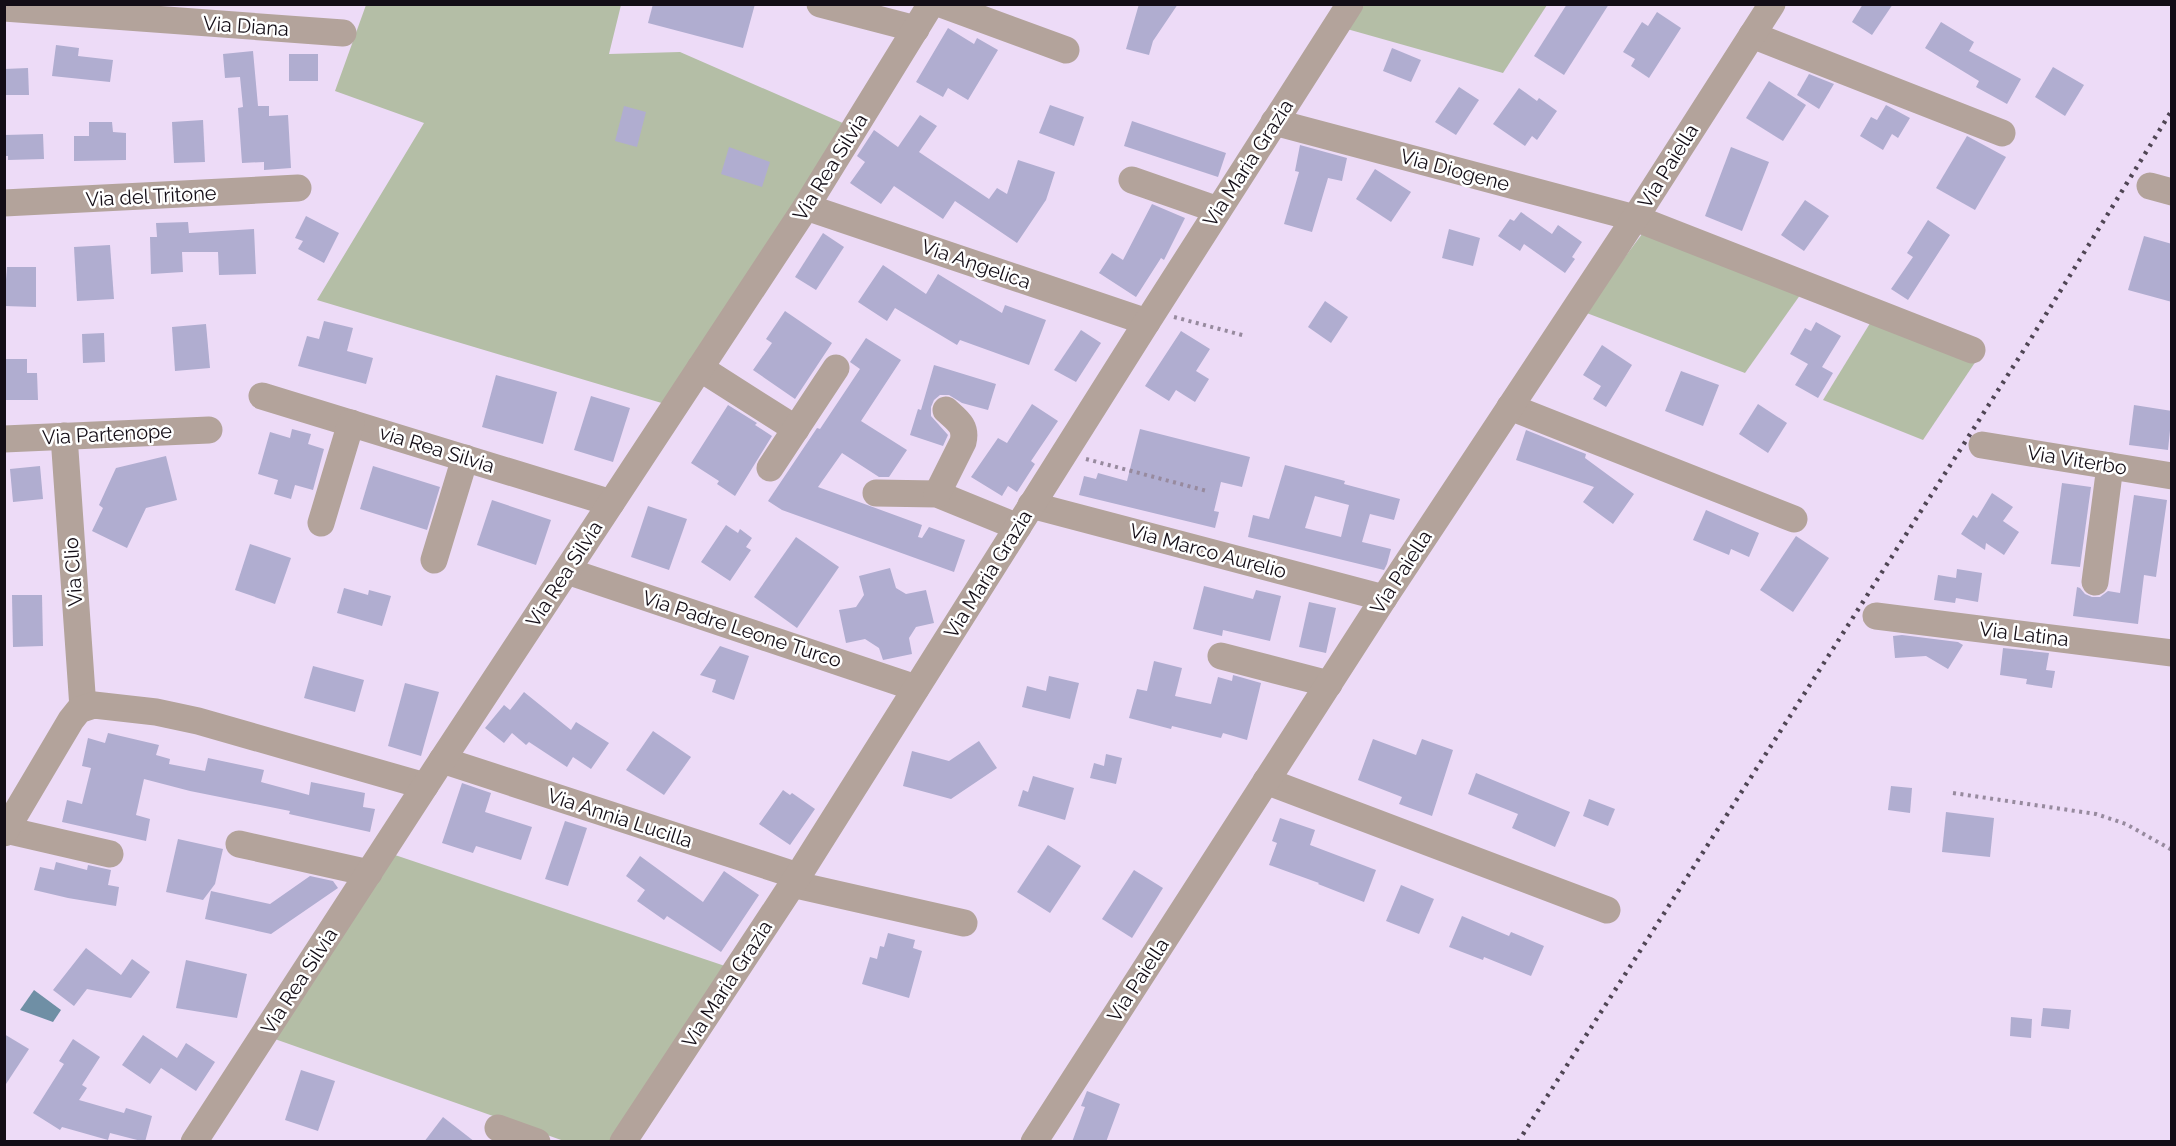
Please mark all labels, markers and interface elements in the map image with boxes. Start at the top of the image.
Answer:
street label: Via Diana [202,11,290,41]
street label: Via Maria Grazia [1198,95,1298,231]
street label: Via Rea Silvia [788,109,872,225]
street label: Via Paiella [1633,119,1703,213]
street label: Via Diogene [1398,144,1512,196]
street label: Via del Tritone [85,181,217,211]
street label: Via Angelica [918,234,1034,294]
street label: Via Partenope [41,419,173,449]
street label: via Rea Silvia [377,420,497,478]
street label: Via Viterbo [2025,440,2129,480]
street label: Via Maria Grazia [939,505,1037,643]
street label: Via Rea Silvia [521,516,607,632]
street label: Via Marco Aurelio [1127,519,1289,584]
street label: Via Paiella [1365,526,1437,618]
street label: Via Clio [59,536,87,607]
street label: Via Padre Leone Turco [639,585,845,673]
street label: Via Latina [1978,617,2070,651]
street label: Via Annia Lucilla [544,783,696,853]
street label: Via Maria Grazia [677,916,777,1052]
street label: Via Rea Silvia [256,923,342,1039]
street label: Via Paiella [1102,934,1174,1026]

